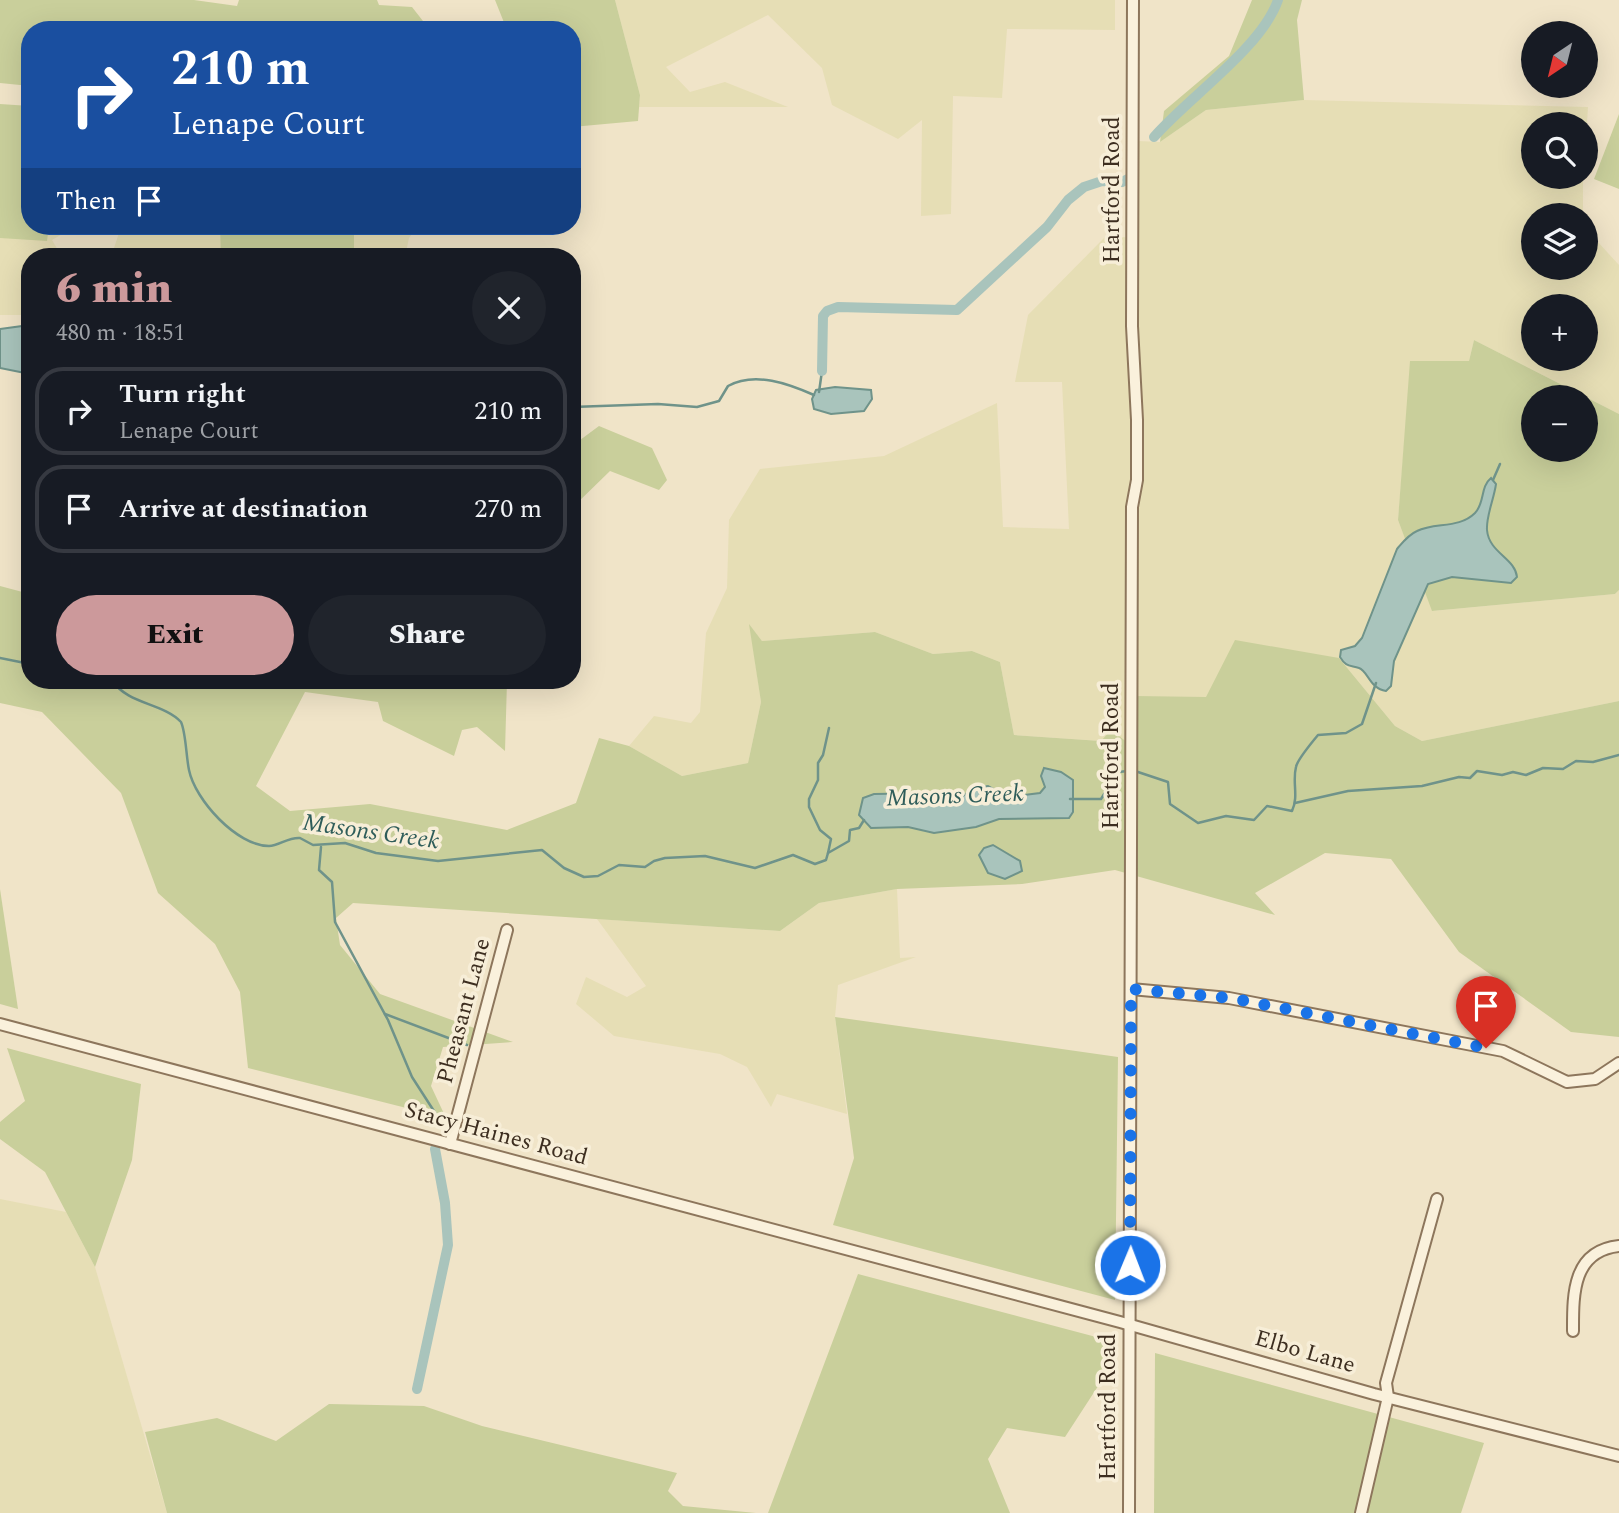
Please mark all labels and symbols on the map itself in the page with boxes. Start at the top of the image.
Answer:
north arrow [1521,21,1598,98]
street label: Hartford Road [1095,116,1130,264]
street label: Hartford Road [1094,682,1129,830]
water label: Masons Creek [886,776,1024,816]
water label: Masons Creek [300,805,442,859]
street label: Pheasant Lane [428,934,500,1088]
pin [1456,976,1516,1048]
street label: Stacy Haines Road [400,1093,592,1175]
position arrow [1093,1228,1167,1302]
street label: Elbo Lane [1251,1321,1359,1383]
street label: Hartford Road [1091,1333,1126,1481]

